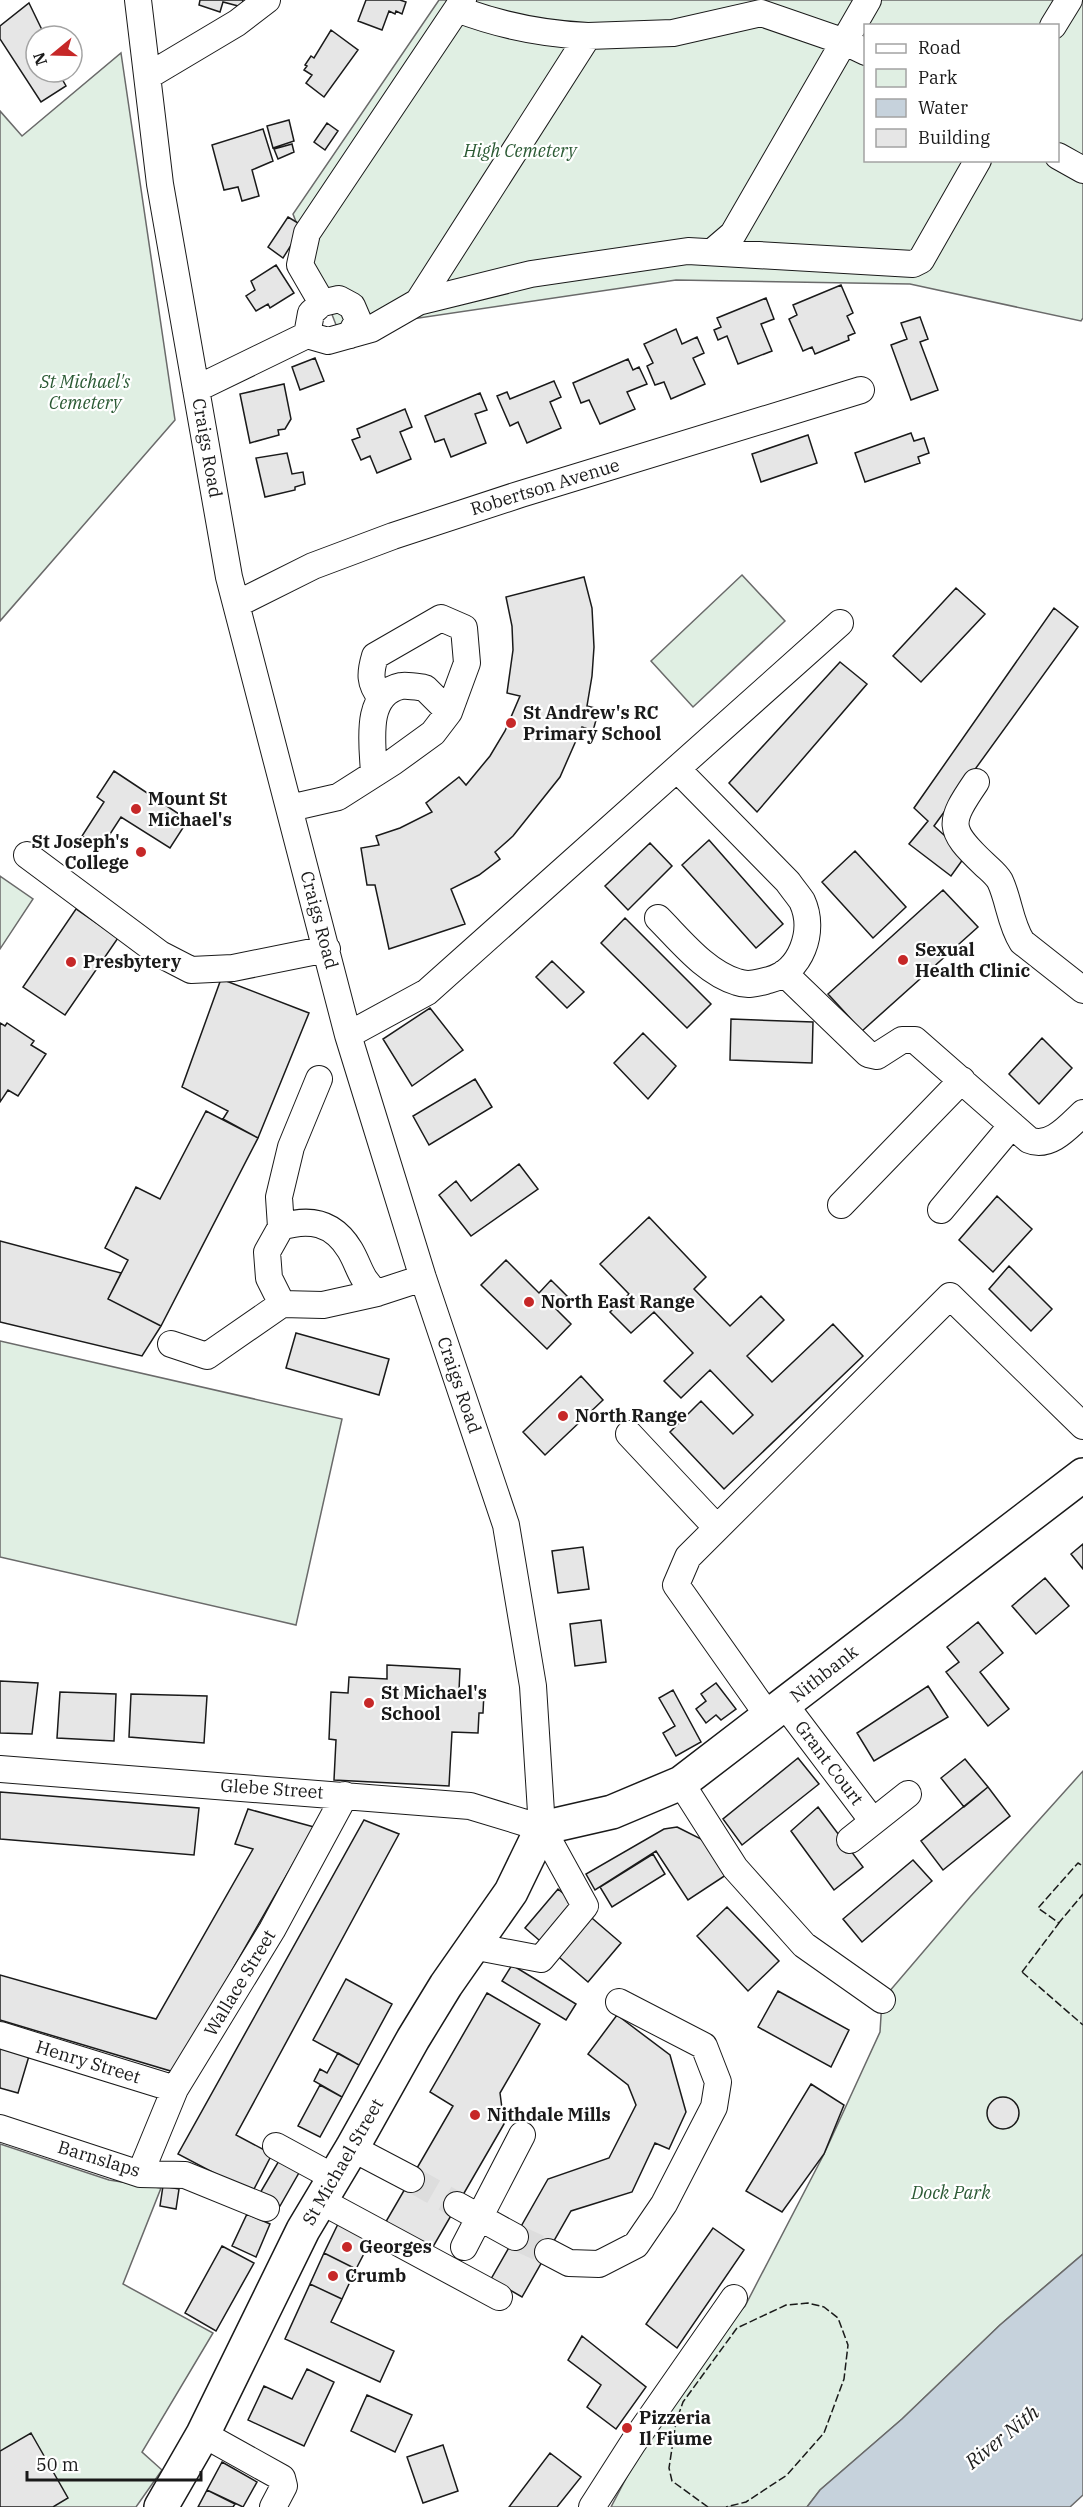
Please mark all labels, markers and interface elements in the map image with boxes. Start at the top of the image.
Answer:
north arrow [24,24,84,84]
legend [864,24,1059,162]
text: Road [918,36,961,59]
text: N [28,50,51,68]
text: Park [918,66,958,89]
text: Water [918,96,968,119]
text: Building [918,126,990,149]
park label: High Cemetery [463,139,578,162]
park label: St Michael's Cemetery [39,370,131,414]
street label: Craigs Road [187,396,228,499]
street label: Robertson Avenue [467,453,622,520]
place label: St Andrew's RC Primary School [523,701,661,745]
marker: St Andrew's RC Primary School [504,716,518,730]
place label: Mount St Michael's [148,787,232,831]
marker: Mount St Michael's [129,802,143,816]
place label: St Joseph's College [32,830,129,874]
marker: St Joseph's College [134,845,148,859]
street label: Craigs Road [295,868,344,971]
place label: Sexual Health Clinic [915,938,1031,982]
place label: Presbytery [83,950,182,973]
marker: Sexual Health Clinic [896,953,910,967]
marker: Presbytery [64,955,78,969]
place label: North East Range [541,1290,695,1313]
marker: North East Range [522,1295,536,1309]
street label: Craigs Road [432,1334,487,1436]
place label: North Range [575,1404,687,1427]
marker: North Range [556,1409,570,1423]
street label: Nithbank [785,1640,863,1707]
place label: St Michael's School [381,1681,487,1725]
marker: St Michael's School [362,1696,376,1710]
street label: Grant Court [790,1716,869,1810]
street label: Glebe Street [220,1773,324,1804]
street label: Wallace Street [199,1925,280,2040]
street label: Henry Street [33,2035,143,2088]
street label: St Michael Street [297,2094,388,2229]
place label: Nithdale Mills [487,2103,611,2126]
marker: Nithdale Mills [468,2108,482,2122]
street label: Barnslaps [55,2135,143,2182]
park label: Dock Park [910,2181,991,2204]
place label: Georges [359,2235,432,2258]
marker: Georges [340,2240,354,2254]
place label: Crumb [345,2264,406,2287]
marker: Crumb [326,2269,340,2283]
water label: River Nith [958,2399,1044,2475]
place label: Pizzeria Il Fiume [639,2406,712,2450]
marker: Pizzeria Il Fiume [620,2421,634,2435]
scale bar [27,2444,201,2482]
text: 50 m [36,2453,79,2476]

